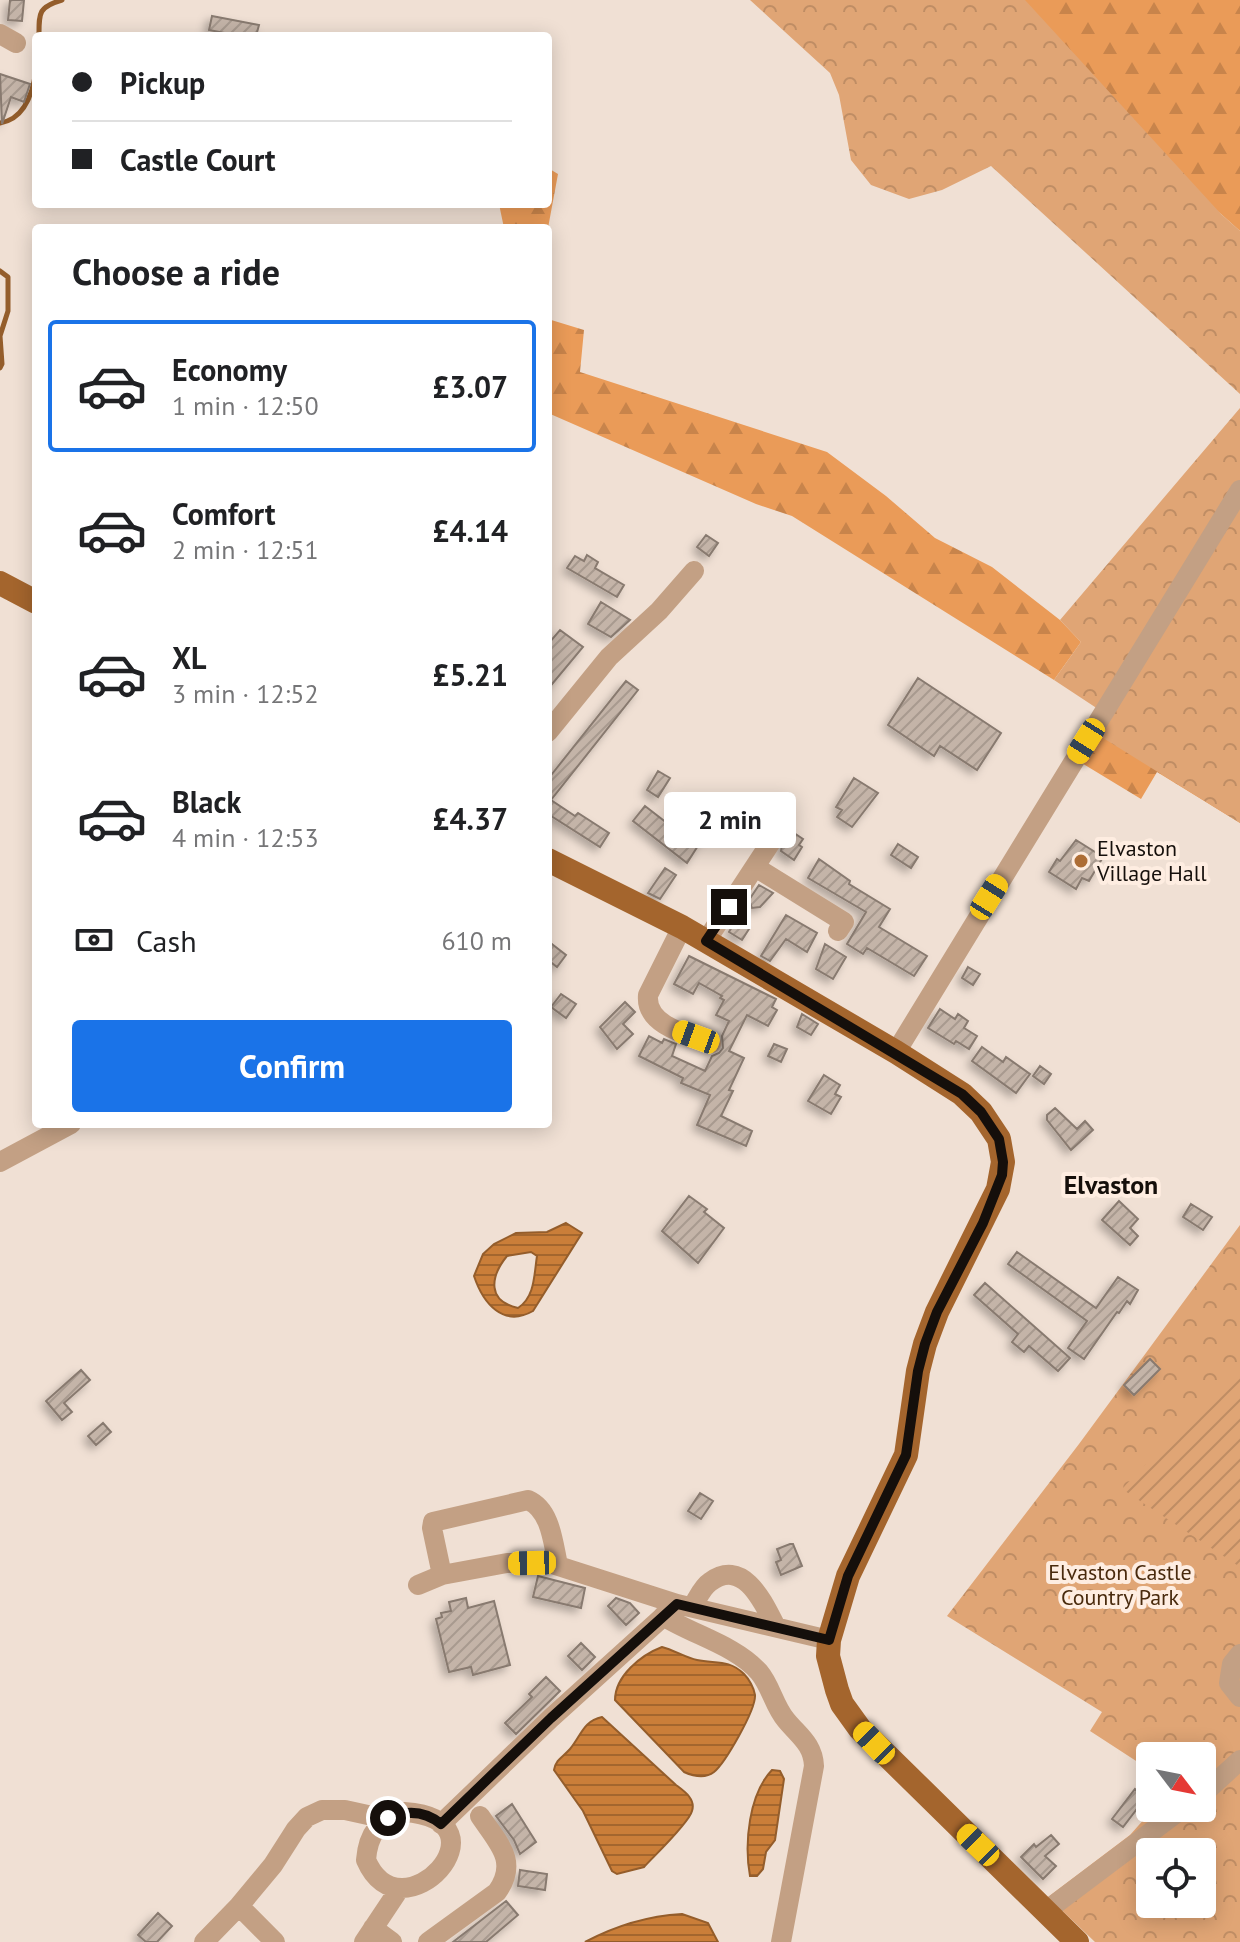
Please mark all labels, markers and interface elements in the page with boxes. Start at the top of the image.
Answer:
text: Pickup [120,63,205,102]
text: Castle Court [120,140,276,179]
text: Choose a ride [72,248,280,295]
icon: car [76,350,148,422]
text: Economy [172,350,287,389]
text: £3.07 [433,367,508,406]
text: 1 min · 12:50 [172,389,319,422]
icon: car [76,494,148,566]
text: Comfort [172,494,275,533]
text: £4.14 [433,511,508,550]
text: 2 min · 12:51 [172,533,319,566]
icon: car [76,638,148,710]
text: XL [172,638,206,677]
text: £5.21 [433,655,508,694]
text: 3 min · 12:52 [172,677,319,710]
car [1063,714,1109,768]
icon: car [76,782,148,854]
text: Black [172,782,241,821]
callout: 2 min [663,791,795,847]
text: £4.37 [433,799,508,838]
text: 2 min [698,803,762,836]
text: 4 min · 12:53 [172,821,319,854]
place label: Elvaston Village Hall [1096,834,1207,887]
marker: Elvaston Village Hall [1072,852,1090,870]
car [966,870,1012,924]
route end [711,889,747,925]
icon: cash [72,918,116,962]
text: Cash [136,921,197,960]
text: 610 m [441,924,512,957]
car [669,1018,723,1056]
button: Confirm [72,1020,512,1112]
district label: Elvaston [1064,1168,1158,1201]
car [508,1551,556,1575]
park label: Elvaston Castle Country Park [1048,1558,1192,1611]
car [849,1717,899,1769]
north arrow [1136,1742,1216,1822]
map controls [1136,1742,1216,1918]
route start [370,1800,406,1836]
car [952,1820,1004,1870]
button: locate [1136,1838,1216,1918]

